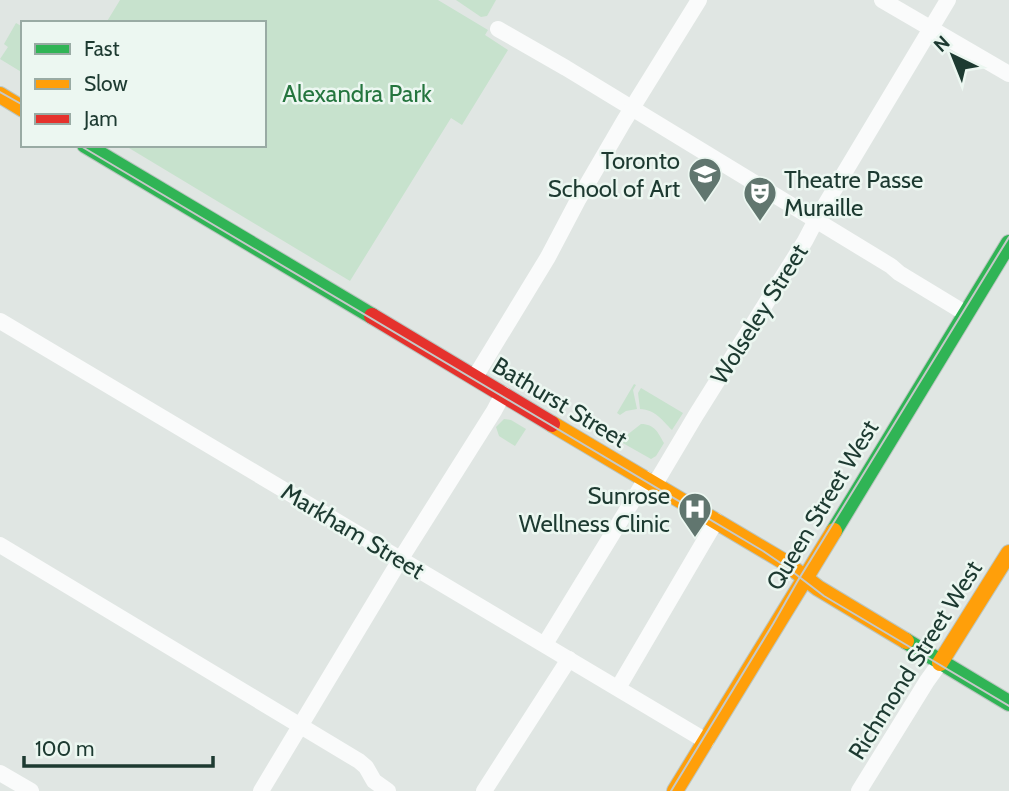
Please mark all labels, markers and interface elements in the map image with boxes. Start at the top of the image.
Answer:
legend [21,21,266,147]
north arrow [918,21,988,91]
text: N [929,31,955,57]
text: Fast [84,36,120,61]
text: Slow [84,71,128,96]
park label: Alexandra Park [282,79,432,108]
text: Jam [83,106,118,131]
place label: Toronto School of Art [548,146,680,203]
school or university icon: Toronto School of Art [686,155,724,204]
place label: Theatre Passe Muraille [784,165,923,222]
theatre icon: Theatre Passe Muraille [741,174,779,223]
street label: Wolseley Street [704,239,814,389]
street label: Bathurst Street [487,350,633,454]
street label: Queen Street West [760,415,884,595]
street label: Markham Street [276,477,430,585]
place label: Sunrose Wellness Clinic [519,481,670,538]
hospital icon: Sunrose Wellness Clinic [676,490,714,539]
street label: Richmond Street West [842,555,988,765]
scale bar [24,724,214,768]
text: 100 m [35,736,94,761]

